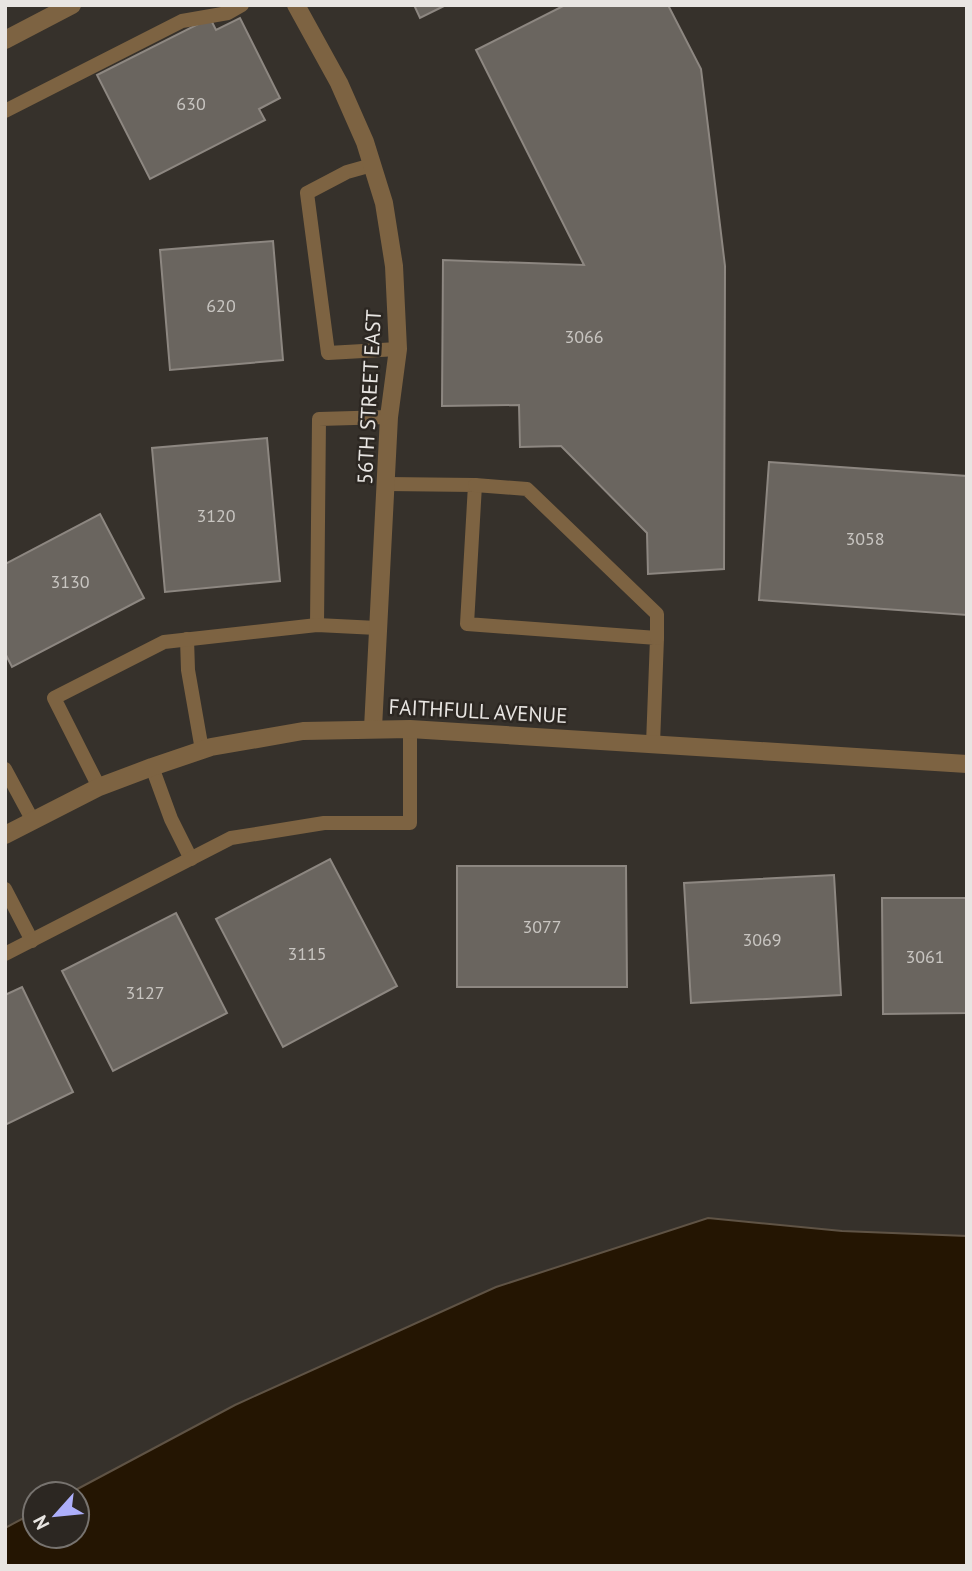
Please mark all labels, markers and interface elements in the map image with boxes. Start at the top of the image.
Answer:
house number: 630 [176,92,206,115]
house number: 620 [206,294,236,317]
street label: 56TH STREET EAST [351,309,387,485]
house number: 3066 [564,325,604,348]
house number: 3120 [196,504,236,527]
house number: 3058 [845,527,885,550]
house number: 3130 [50,570,90,593]
street label: FAITHFULL AVENUE [388,693,568,729]
house number: 3077 [522,915,562,938]
house number: 3069 [742,928,782,951]
house number: 3115 [287,942,327,965]
house number: 3061 [905,945,945,968]
house number: 3127 [125,981,165,1004]
north arrow [21,1480,91,1550]
text: N [27,1512,54,1534]

